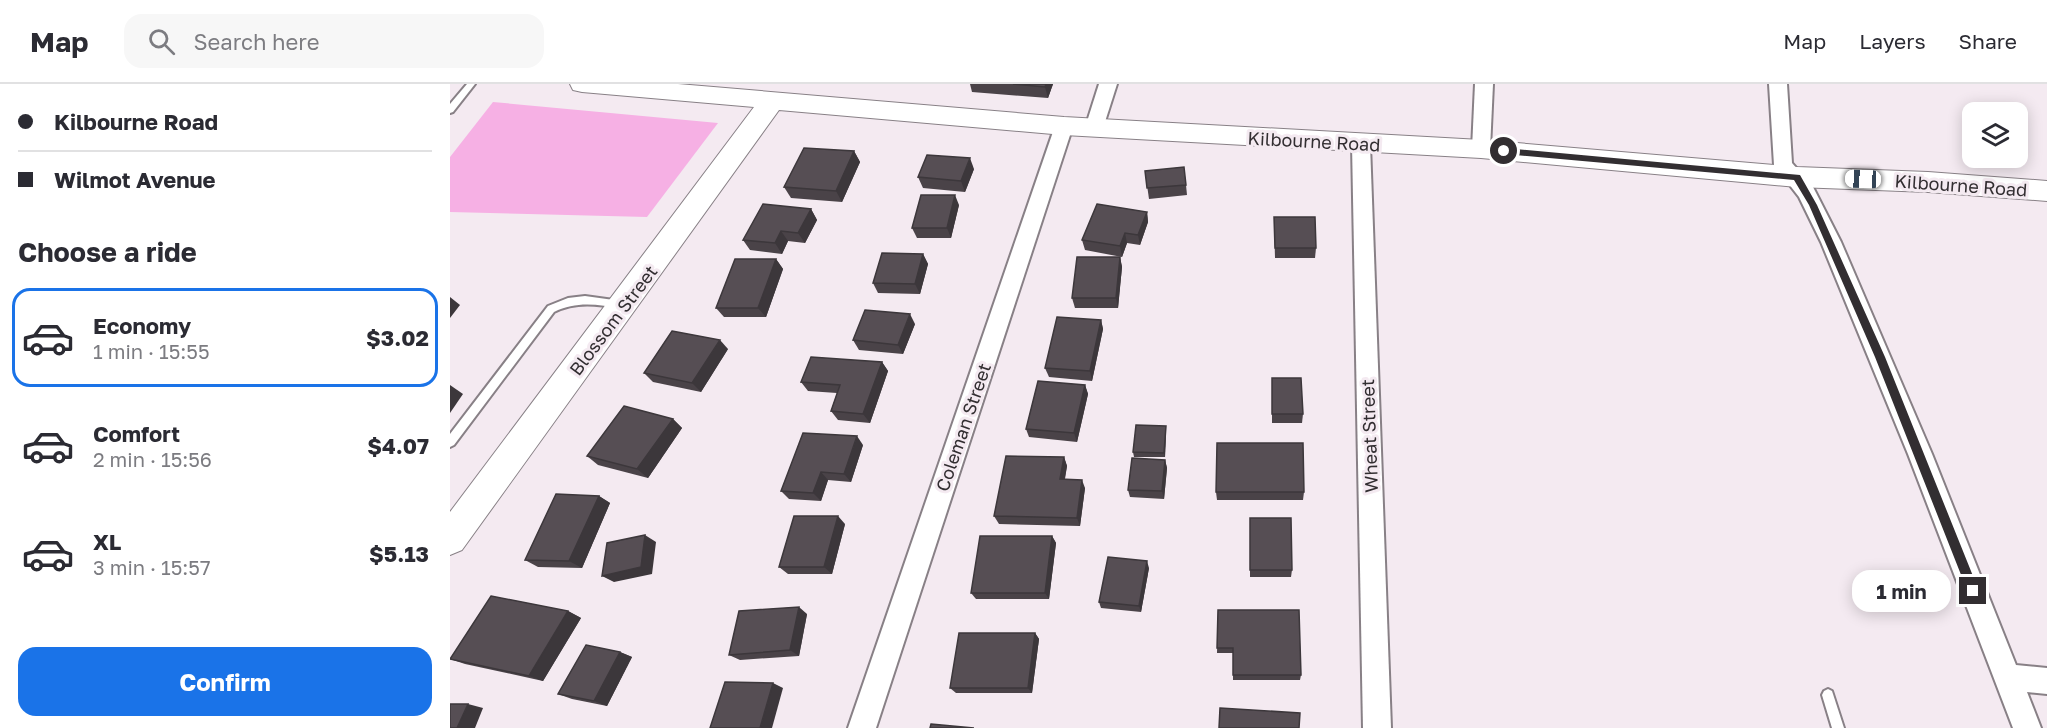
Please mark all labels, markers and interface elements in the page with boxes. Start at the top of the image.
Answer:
search box [124,14,544,68]
text: Map [30,25,88,58]
icon: search [145,25,178,58]
text: Search here [193,28,319,55]
text: Map [1783,28,1826,54]
text: Layers [1859,28,1926,54]
text: Share [1959,28,2017,54]
map controls [1962,102,2028,168]
button: layers [1962,102,2028,168]
text: Kilbourne Road [54,108,218,135]
street label: Kilbourne Road [1247,127,1381,155]
route start [1490,137,1517,164]
text: Wilmot Avenue [54,166,216,193]
car [1845,169,1881,189]
street label: Kilbourne Road [1894,169,2028,201]
text: Choose a ride [18,236,197,268]
street label: Blossom Street [564,261,662,379]
icon: car [21,311,75,365]
text: Economy [93,312,191,339]
text: $3.02 [366,324,429,351]
text: 1 min · 15:55 [93,339,210,363]
street label: Coleman Street [931,360,995,494]
street label: Wheat Street [1356,379,1382,493]
icon: car [21,419,75,473]
text: Comfort [93,420,180,447]
text: $4.07 [367,432,429,459]
text: 2 min · 15:56 [93,447,212,471]
icon: car [21,527,75,581]
text: XL [93,528,121,555]
text: $5.13 [369,540,429,567]
text: 3 min · 15:57 [93,555,211,579]
callout: 1 min [1853,570,1952,612]
route end [1959,577,1986,604]
text: 1 min [1876,579,1927,603]
button: Confirm [18,647,432,716]

